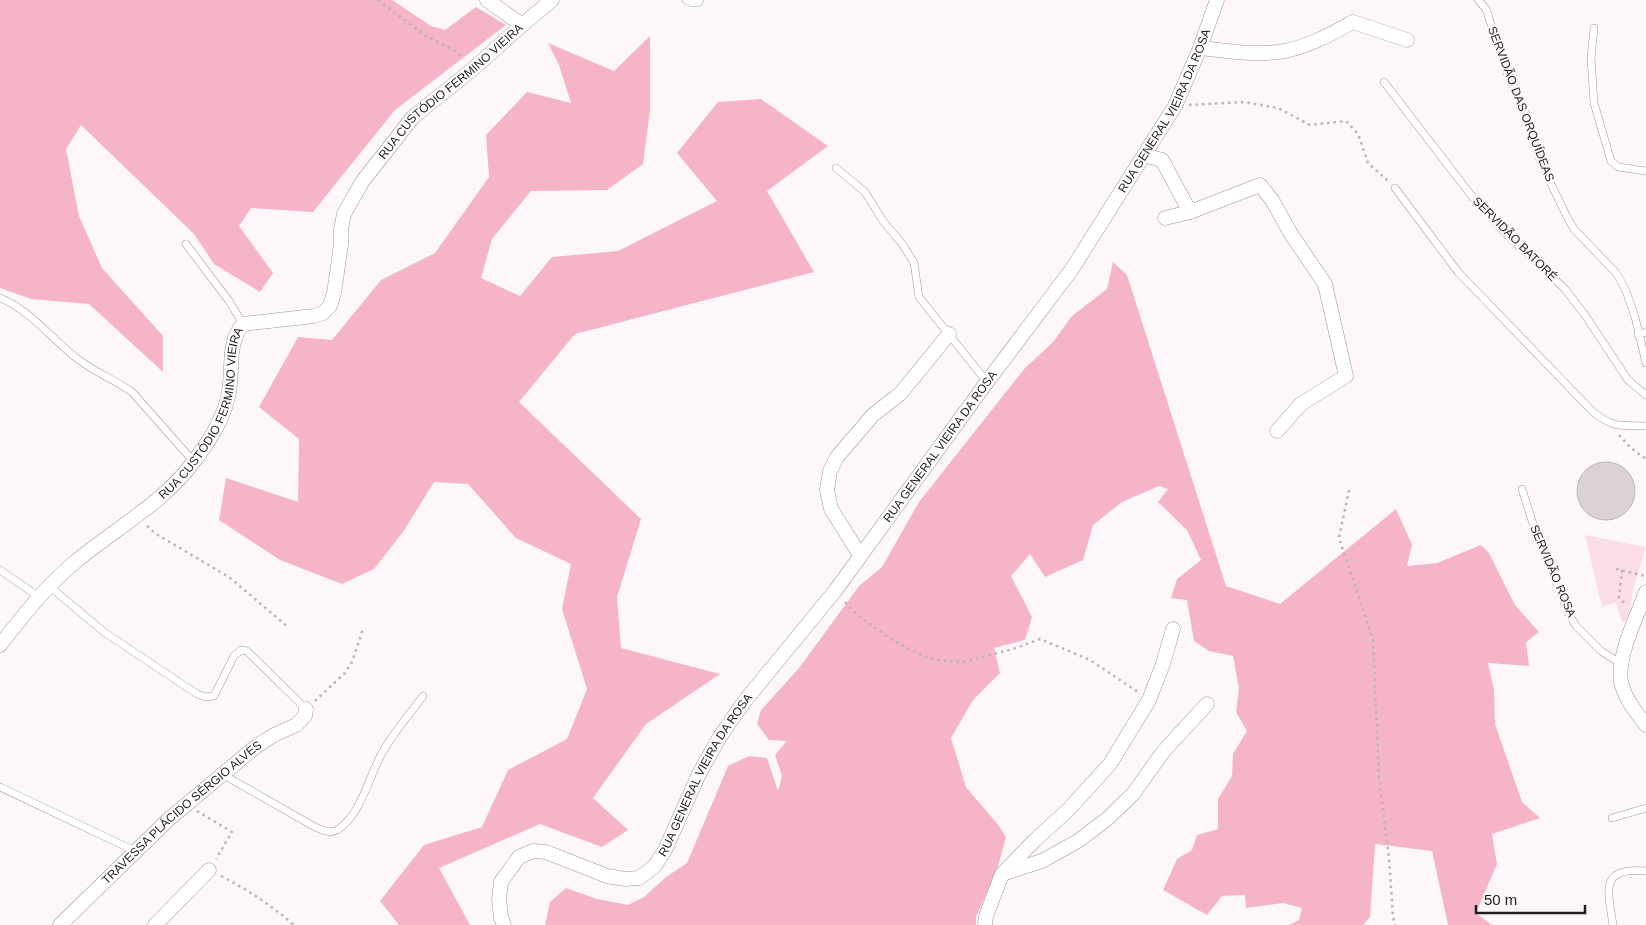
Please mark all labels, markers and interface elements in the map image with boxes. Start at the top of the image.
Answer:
street label: RUA CUSTÓDIO FERMINO VIEIRA [376,21,526,162]
street label: SERVIDÃO DAS ORQUÍDEAS [1485,24,1558,184]
street label: RUA GENERAL VIEIRA DA ROSA [1115,27,1213,195]
street label: SERVIDÃO BATORÉ [1470,193,1561,284]
street label: RUA CUSTÓDIO FERMINO VIEIRA [156,325,246,502]
street label: RUA GENERAL VIEIRA DA ROSA [880,368,1000,525]
street label: SERVIDÃO ROSA [1527,523,1579,619]
street label: RUA GENERAL VIEIRA DA ROSA [656,691,755,859]
street label: TRAVESSA PLÁCIDO SÉRGIO ALVES [99,738,264,887]
scale bar [1476,882,1585,914]
text: 50 m [1484,891,1517,908]

